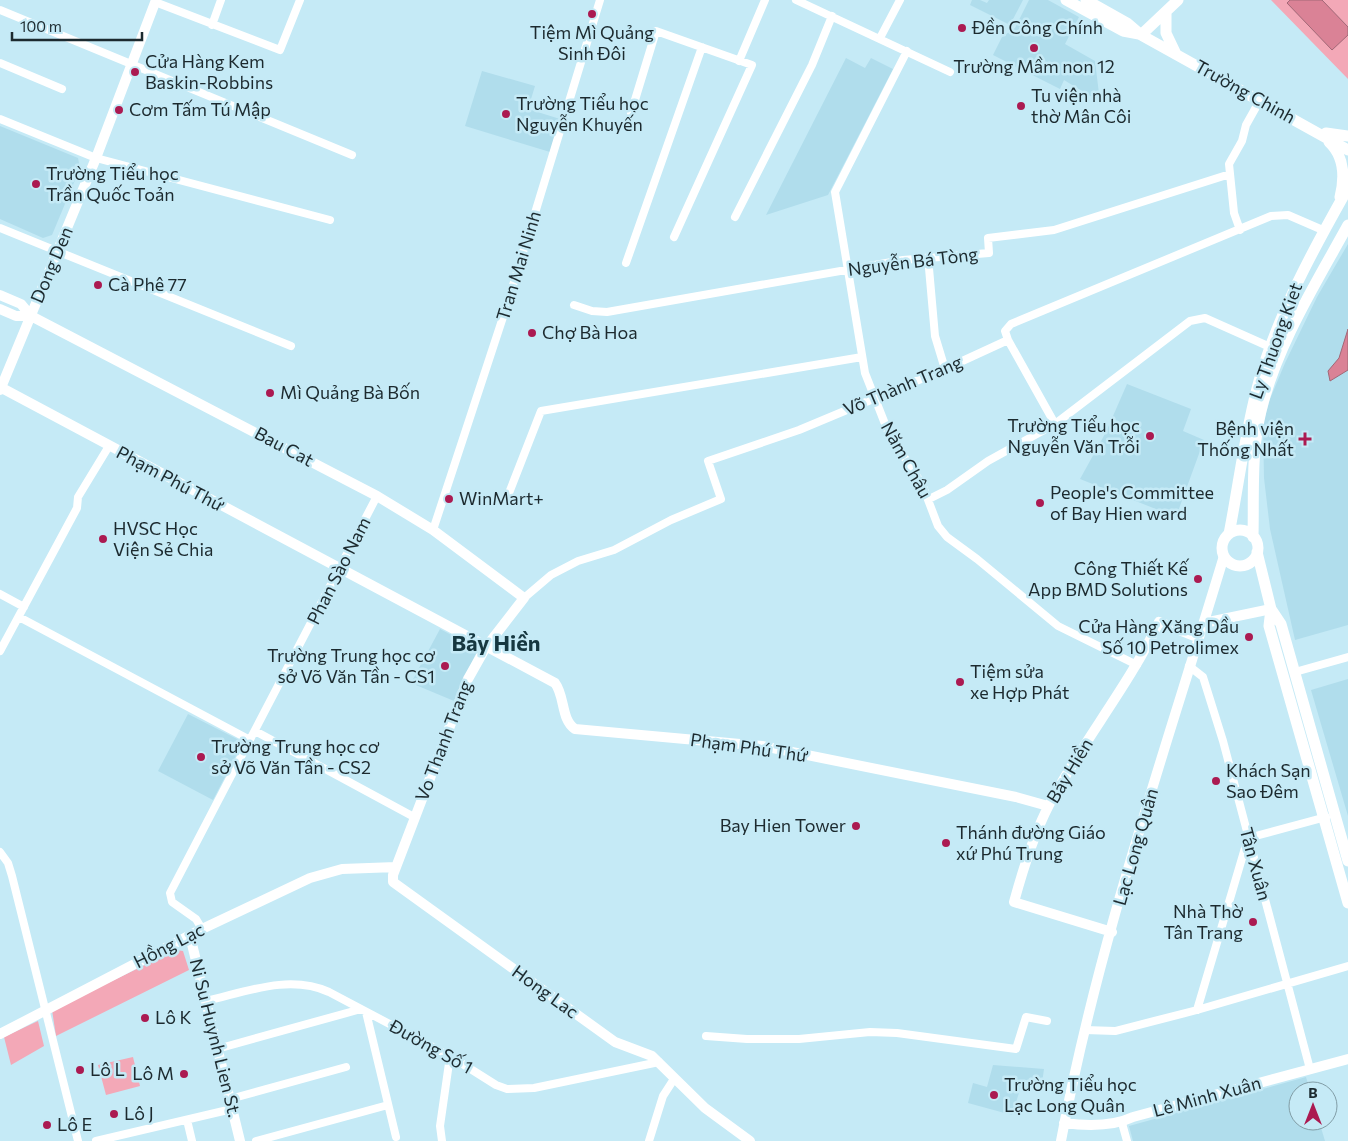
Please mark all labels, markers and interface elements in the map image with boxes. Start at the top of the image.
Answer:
marker: Tiệm Mì Quảng Sinh Đôi [586,8,598,20]
scale bar [12,10,142,42]
place label: Đền Công Chính [971,16,1103,38]
text: 100 m [20,17,62,35]
place label: Tiệm Mì Quảng Sinh Đôi [530,21,654,64]
marker: Đền Công Chính [956,22,968,34]
marker: Trường Mầm non 12 [1028,42,1040,54]
place label: Cửa Hàng Kem Baskin-Robbins [145,50,273,93]
street label: Trường Chinh [1191,54,1300,128]
place label: Trường Mầm non 12 [953,55,1115,77]
marker: Cửa Hàng Kem Baskin-Robbins [129,66,141,78]
place label: Tu viện nhà thờ Mân Côi [1031,84,1131,127]
place label: Trường Tiểu học Nguyễn Khuyến [516,92,649,135]
place label: Cơm Tấm Tú Mập [129,98,271,120]
marker: Tu viện nhà thờ Mân Côi [1015,100,1027,112]
marker: Cơm Tấm Tú Mập [113,104,125,116]
marker: Trường Tiểu học Nguyễn Khuyến [500,108,512,120]
place label: Trường Tiểu học Trần Quốc Toản [46,162,179,205]
marker: Trường Tiểu học Trần Quốc Toản [30,178,42,190]
street label: Tran Mai Ninh [491,208,545,323]
street label: Dong Den [25,223,77,306]
street label: Nguyễn Bá Tòng [847,242,979,280]
place label: Cà Phê 77 [108,273,187,295]
marker: Cà Phê 77 [92,279,104,291]
street label: Ly Thuong Kiet [1244,279,1306,402]
place label: Chợ Bà Hoa [542,321,638,343]
marker: Chợ Bà Hoa [526,327,538,339]
street label: Võ Thành Trang [840,350,966,420]
place label: Mì Quảng Bà Bốn [280,381,420,403]
marker: Mì Quảng Bà Bốn [264,387,276,399]
place label: Trường Tiểu học Nguyễn Văn Trỗi [1007,414,1140,457]
street label: Năm Châu [877,417,937,502]
place label: Bệnh viện Thống Nhất [1197,417,1294,460]
street label: Bau Cat [251,421,318,471]
marker: Trường Tiểu học Nguyễn Văn Trỗi [1144,430,1156,442]
marker: Bệnh viện Thống Nhất [1298,432,1312,446]
street label: Phạm Phú Thứ [113,441,228,516]
place label: People's Committee of Bay Hien ward [1050,481,1214,524]
place label: WinMart+ [459,487,544,509]
marker: WinMart+ [443,493,455,505]
marker: People's Committee of Bay Hien ward [1034,497,1046,509]
street label: Phan Sào Nam [302,513,375,628]
place label: HVSC Học Viện Sẻ Chia [113,517,213,560]
marker: HVSC Học Viện Sẻ Chia [97,533,109,545]
place label: Công Thiết Kế App BMD Solutions [1028,557,1189,600]
marker: Công Thiết Kế App BMD Solutions [1192,573,1204,585]
place label: Cửa Hàng Xăng Dầu Số 10 Petrolimex [1078,615,1239,658]
district label: Bảy Hiền [452,629,540,656]
marker: Cửa Hàng Xăng Dầu Số 10 Petrolimex [1243,631,1255,643]
place label: Trường Trung học cơ sở Võ Văn Tần - CS1 [267,644,436,687]
marker: Trường Trung học cơ sở Võ Văn Tần - CS1 [439,660,451,672]
place label: Tiệm sửa xe Hợp Phát [970,660,1069,703]
marker: Tiệm sửa xe Hợp Phát [954,676,966,688]
street label: Vo Thanh Trang [410,677,476,804]
street label: Phạm Phú Thứ [689,728,810,766]
street label: Bảy Hiền [1041,734,1097,807]
place label: Trường Trung học cơ sở Võ Văn Tần - CS2 [211,735,380,778]
marker: Trường Trung học cơ sở Võ Văn Tần - CS2 [195,751,207,763]
place label: Khách Sạn Sao Đêm [1226,759,1311,802]
marker: Khách Sạn Sao Đêm [1210,775,1222,787]
street label: Lạc Long Quân [1108,786,1162,908]
place label: Bay Hien Tower [720,814,846,836]
marker: Bay Hien Tower [850,820,862,832]
place label: Thánh đường Giáo xứ Phú Trung [956,821,1106,864]
street label: Tân Xuân [1236,825,1276,903]
marker: Thánh đường Giáo xứ Phú Trung [940,837,952,849]
place label: Nhà Thờ Tân Trang [1163,900,1244,943]
marker: Nhà Thờ Tân Trang [1247,916,1259,928]
street label: Hồng Lạc [130,918,208,972]
street label: Ni Su Huynh Lien St. [186,956,246,1119]
street label: Hong Lac [508,960,583,1023]
place label: Lô K [155,1006,192,1028]
marker: Lô K [139,1012,151,1024]
street label: Đường Số 1 [385,1014,477,1078]
place label: Lô L [90,1058,125,1080]
place label: Lô M [132,1062,174,1084]
marker: Lô L [74,1064,86,1076]
marker: Lô M [178,1068,190,1080]
street label: Lê Minh Xuân [1150,1071,1263,1121]
place label: Trường Tiểu học Lạc Long Quân [1004,1073,1137,1116]
north arrow [1288,1081,1338,1131]
text: B [1308,1084,1318,1101]
marker: Trường Tiểu học Lạc Long Quân [988,1089,1000,1101]
place label: Lô J [124,1102,154,1124]
marker: Lô J [108,1108,120,1120]
place label: Lô E [57,1113,92,1135]
marker: Lô E [41,1119,53,1131]

